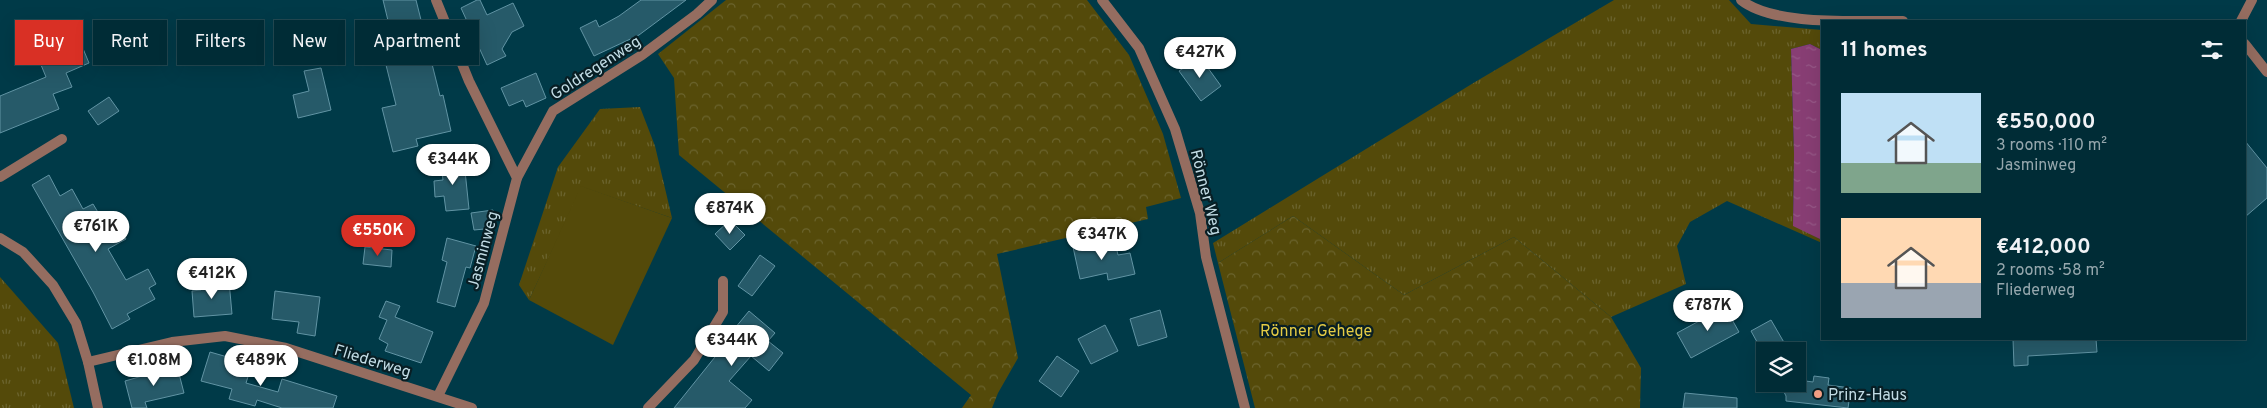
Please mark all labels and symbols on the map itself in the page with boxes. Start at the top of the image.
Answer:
street label: Goldregenweg [547,32,645,105]
pin: €427K [1165,36,1235,79]
pin: €344K [418,144,488,186]
street label: Rönner Weg [1185,148,1225,237]
pin: €874K [695,192,765,235]
street label: Jasminweg [464,209,504,292]
pin: €761K [61,210,131,253]
pin: €550K [343,214,413,257]
pin: €347K [1067,218,1137,261]
pin: €412K [177,258,247,300]
pin: €787K [1673,290,1743,332]
park label: Rönner Gehege [1260,322,1372,342]
pin: €344K [697,324,767,367]
street label: Fliederweg [332,341,413,383]
pin: €1.08M [113,344,195,387]
pin: €489K [226,344,296,387]
place label: Prinz-Haus [1828,386,1907,406]
marker: Prinz-Haus [1812,388,1824,400]

